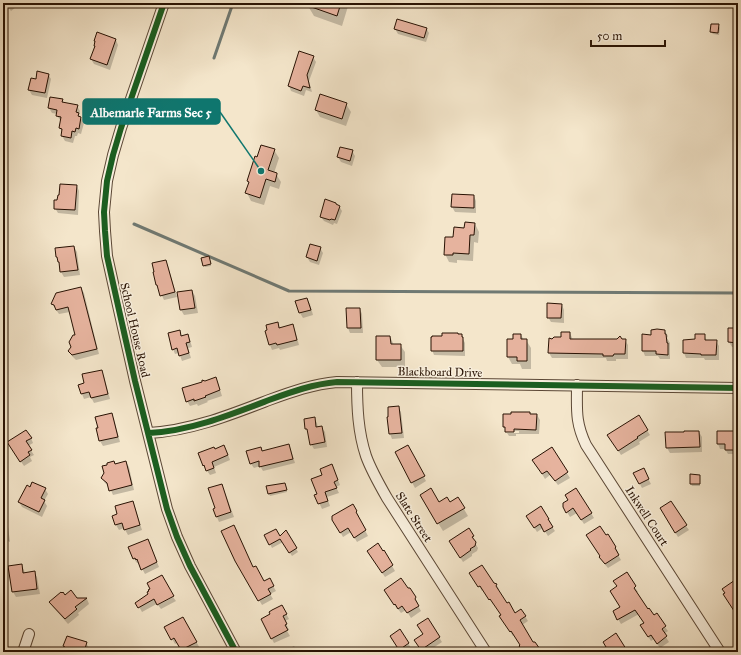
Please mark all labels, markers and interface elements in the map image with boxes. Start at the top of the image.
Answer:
scale bar [591,22,665,48]
text: 50 m [597,29,622,43]
callout: Albemarle Farms Sec 5 [83,99,220,124]
text: Albemarle Farms Sec 5 [89,105,213,121]
street label: School House Road [117,281,153,379]
street label: Blackboard Drive [398,364,482,380]
street label: Inkwell Court [622,483,672,549]
street label: Slate Street [393,489,436,545]

